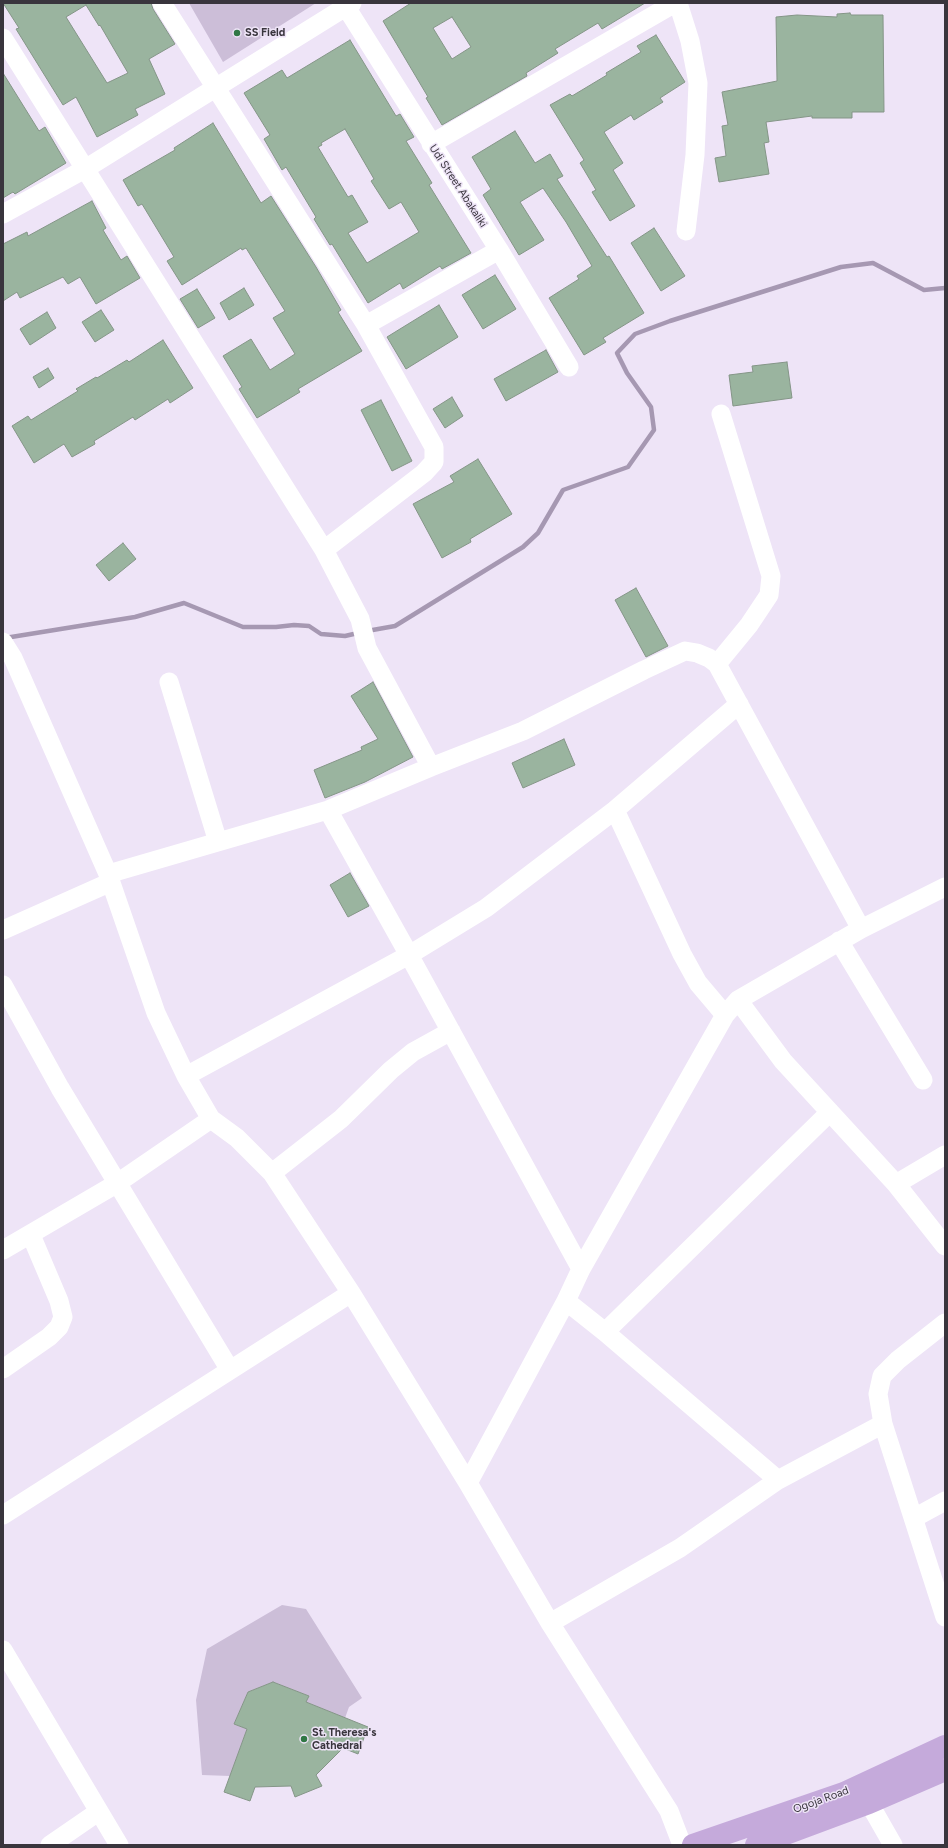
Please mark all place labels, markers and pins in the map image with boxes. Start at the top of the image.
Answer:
place label: SS Field [245,26,285,40]
marker: SS Field [232,28,242,38]
place label: St. Theresa's Cathedral [312,1726,376,1752]
marker: St. Theresa's Cathedral [299,1734,309,1744]

